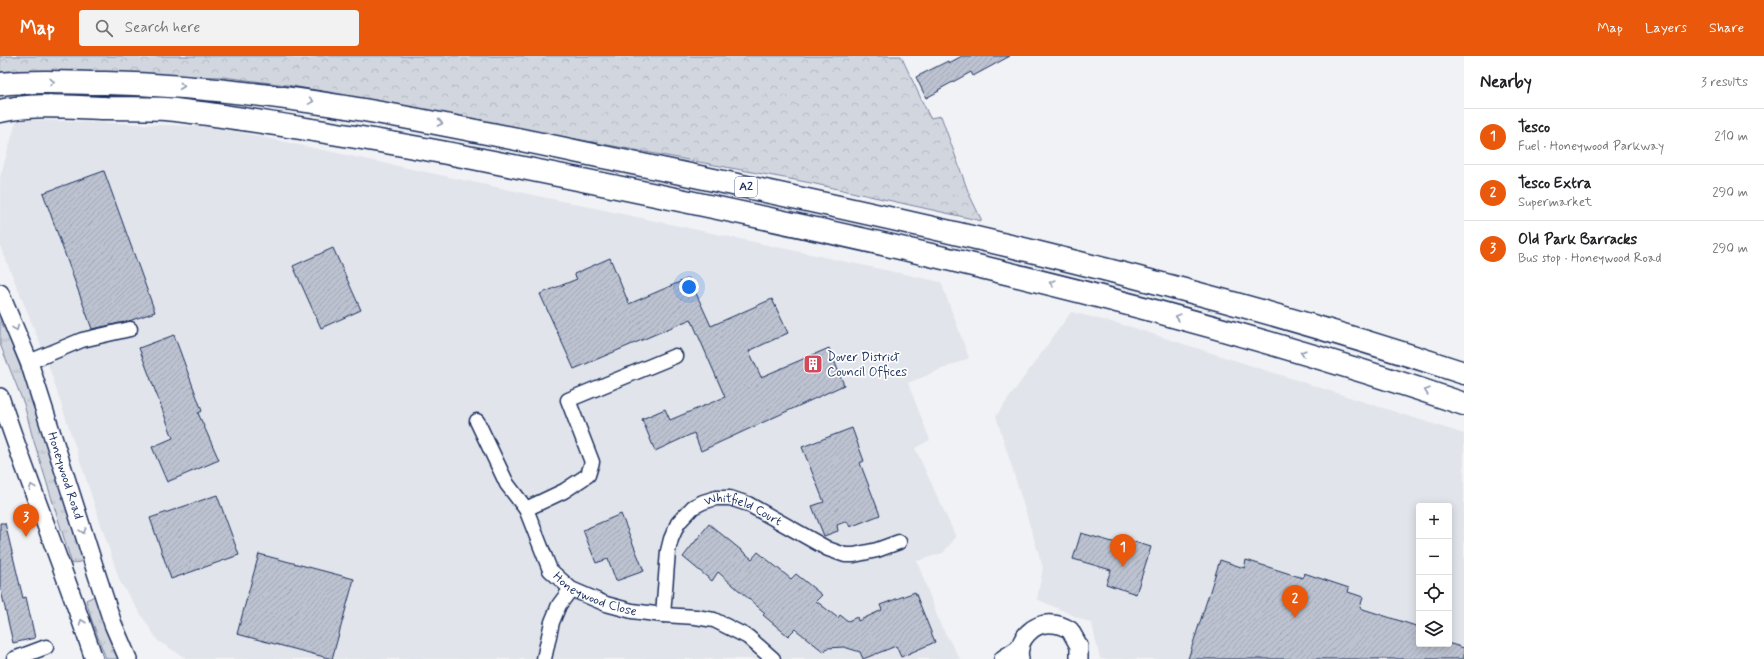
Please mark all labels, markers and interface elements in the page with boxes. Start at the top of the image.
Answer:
search box [79,10,359,46]
text: Map [20,16,55,41]
icon: search [93,17,115,39]
text: Search here [125,18,200,38]
text: Map [1597,19,1623,37]
text: Layers [1645,19,1687,37]
text: Share [1709,19,1744,37]
text: Nearby [1480,71,1532,93]
text: 3 results [1701,74,1748,91]
one-way arrow [49,78,55,86]
one-way arrow [179,82,185,91]
one-way arrow [308,96,314,105]
one-way arrow [436,118,443,127]
text: Tesco [1518,118,1550,138]
text: 1 [1490,128,1496,145]
text: 210 m [1714,128,1748,145]
text: Fuel · Honeywood Parkway [1518,138,1664,155]
text: Tesco Extra [1518,174,1591,194]
road number: A2 [735,177,757,197]
text: 2 [1490,184,1496,201]
text: 290 m [1712,184,1748,201]
text: Supermarket [1518,194,1592,211]
text: Old Park Barracks [1518,230,1637,250]
text: 3 [1490,240,1496,257]
text: 290 m [1712,240,1748,257]
text: Bus stop · Honeywood Road [1518,250,1662,267]
your location [679,277,699,297]
one-way arrow [1049,280,1056,288]
one-way arrow [1175,313,1181,321]
one-way arrow [11,325,19,332]
place label: Dover District Council Offices [827,349,907,381]
one-way arrow [1299,349,1306,358]
building icon: Dover District Council Offices [802,353,824,375]
one-way arrow [1424,387,1431,396]
street label: Honeywood Road [43,430,87,521]
one-way arrow [28,484,36,491]
street label: Whitfield Court [702,490,785,530]
map controls [1416,503,1452,647]
button: + [1416,503,1452,539]
pin: 3 [13,504,39,537]
one-way arrow [78,528,87,535]
pin: 1 [1110,534,1136,567]
button: − [1416,539,1452,575]
street label: Honeywood Close [549,568,638,620]
button: locate [1416,575,1452,611]
pin: 2 [1282,585,1308,618]
button: layers [1416,611,1452,647]
one-way arrow [78,619,87,626]

